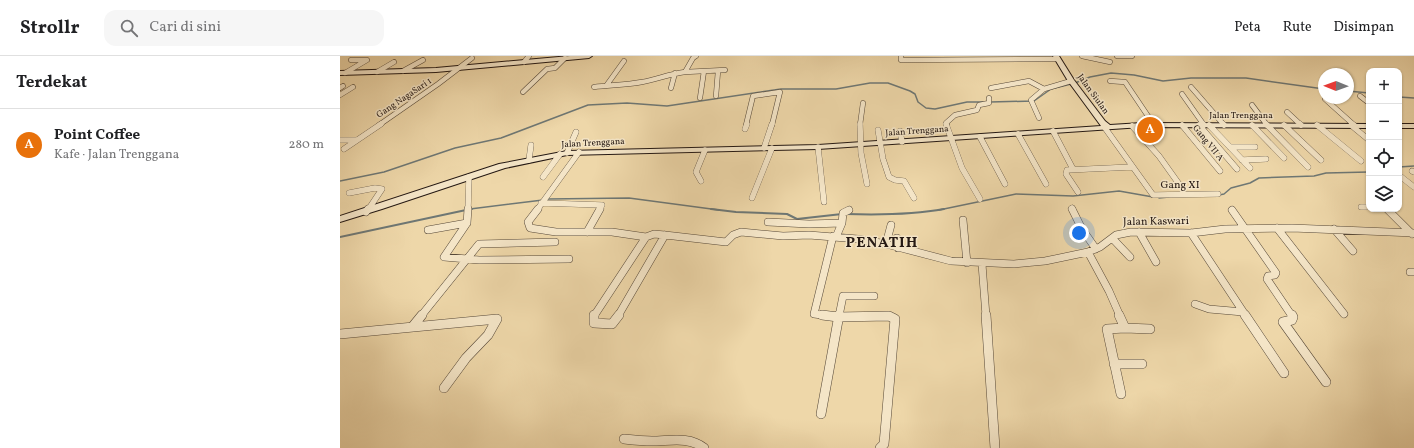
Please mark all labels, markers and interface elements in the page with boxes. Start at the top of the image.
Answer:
search box [104,10,384,46]
text: Strollr [20,15,80,41]
icon: search [118,17,140,39]
text: Cari di sini [150,17,221,38]
text: Peta [1234,18,1261,37]
text: Rute [1283,18,1312,37]
text: Disimpan [1334,18,1394,37]
north arrow [1318,68,1354,104]
map controls [1366,68,1402,212]
button: + [1366,68,1402,104]
text: Terdekat [16,71,87,94]
street label: Jalan Siulan [1074,71,1112,117]
street label: Gang NagaSari 1 [374,75,434,121]
button: − [1366,104,1402,140]
street label: Jalan Trenggana [1209,109,1273,122]
pin: A [1137,115,1163,145]
street label: Jalan Trenggana [885,122,950,140]
street label: Gang VII A [1189,122,1227,164]
text: Point Coffee [54,125,140,146]
street label: Jalan Trenggana [561,135,625,151]
text: A [24,136,34,154]
text: 280 m [288,136,324,154]
button: locate [1366,140,1402,176]
text: Kafe · Jalan Trenggana [54,146,179,164]
button: layers [1366,176,1402,212]
street label: Gang XI [1160,178,1200,193]
street label: Jalan Kaswari [1123,214,1189,230]
your location [1069,223,1089,243]
district label: PENATIH [846,233,918,254]

